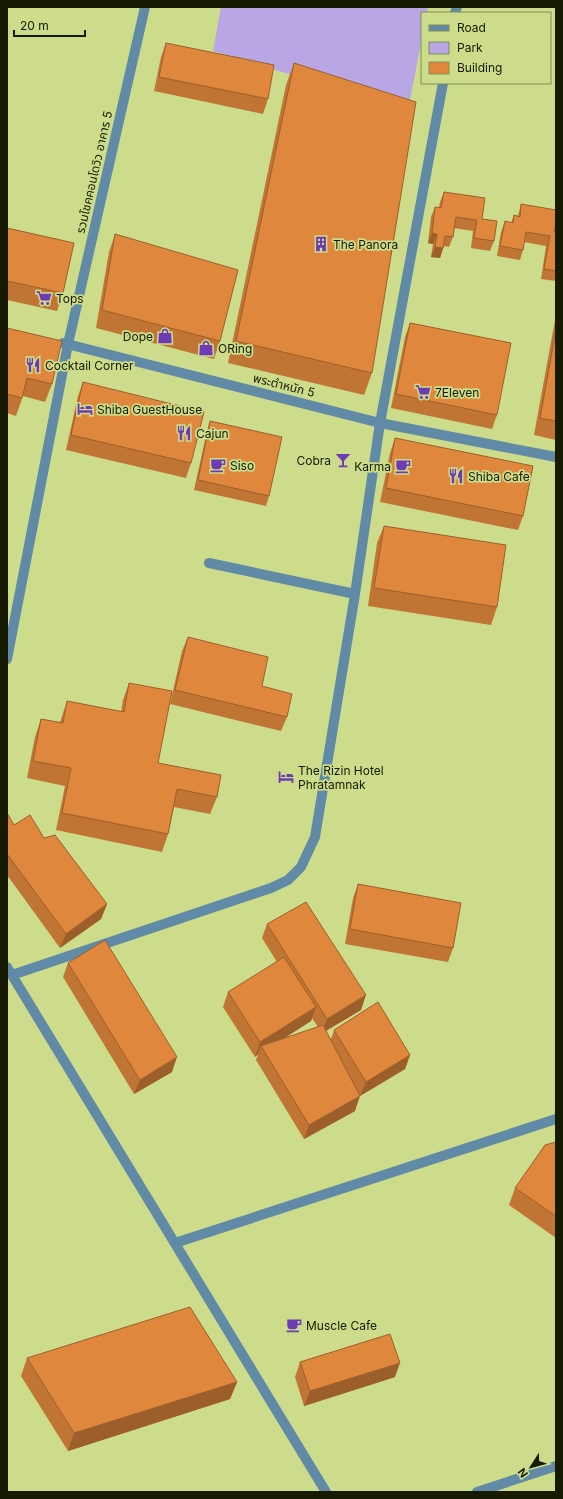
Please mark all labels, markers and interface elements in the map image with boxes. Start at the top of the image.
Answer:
scale bar [14,12,85,38]
legend [421,12,551,84]
text: 20 m [20,18,49,33]
text: Road [457,20,486,35]
text: Park [457,40,483,55]
text: Building [457,60,502,75]
street label: รวมโชคคอนโดวิว อาคาร 5 [73,109,115,235]
building icon: The Panora [312,235,330,253]
place label: The Panora [333,237,398,252]
supermarket icon: Tops [35,289,53,307]
place label: Tops [56,291,84,306]
shop icon: Dope [156,327,174,345]
place label: Dope [123,329,153,344]
shop icon: ORing [197,339,215,357]
place label: ORing [218,341,252,356]
restaurant icon: Cocktail Corner [24,356,42,374]
place label: Cocktail Corner [45,358,134,373]
street label: พระตำหนัก 5 [252,370,316,400]
supermarket icon: 7Eleven [414,383,432,401]
place label: 7Eleven [435,385,479,400]
hotel icon: Shiba GuestHouse [76,400,94,418]
place label: Shiba GuestHouse [97,402,202,417]
restaurant icon: Cajun [175,424,193,442]
place label: Cajun [196,426,229,441]
bar icon: Cobra [334,451,352,469]
place label: Cobra [296,453,331,468]
cafe icon: Siso [209,456,227,474]
cafe icon: Karma [394,457,412,475]
place label: Siso [230,458,254,473]
place label: Karma [354,459,391,474]
restaurant icon: Shiba Cafe [447,467,465,485]
place label: Shiba Cafe [468,469,530,484]
place label: The Rizin Hotel Phratamnak [298,763,384,792]
hotel icon: The Rizin Hotel Phratamnak [277,768,295,786]
cafe icon: Muscle Cafe [285,1316,303,1334]
place label: Muscle Cafe [306,1318,377,1333]
north arrow [511,1447,551,1487]
text: N [515,1465,531,1480]

